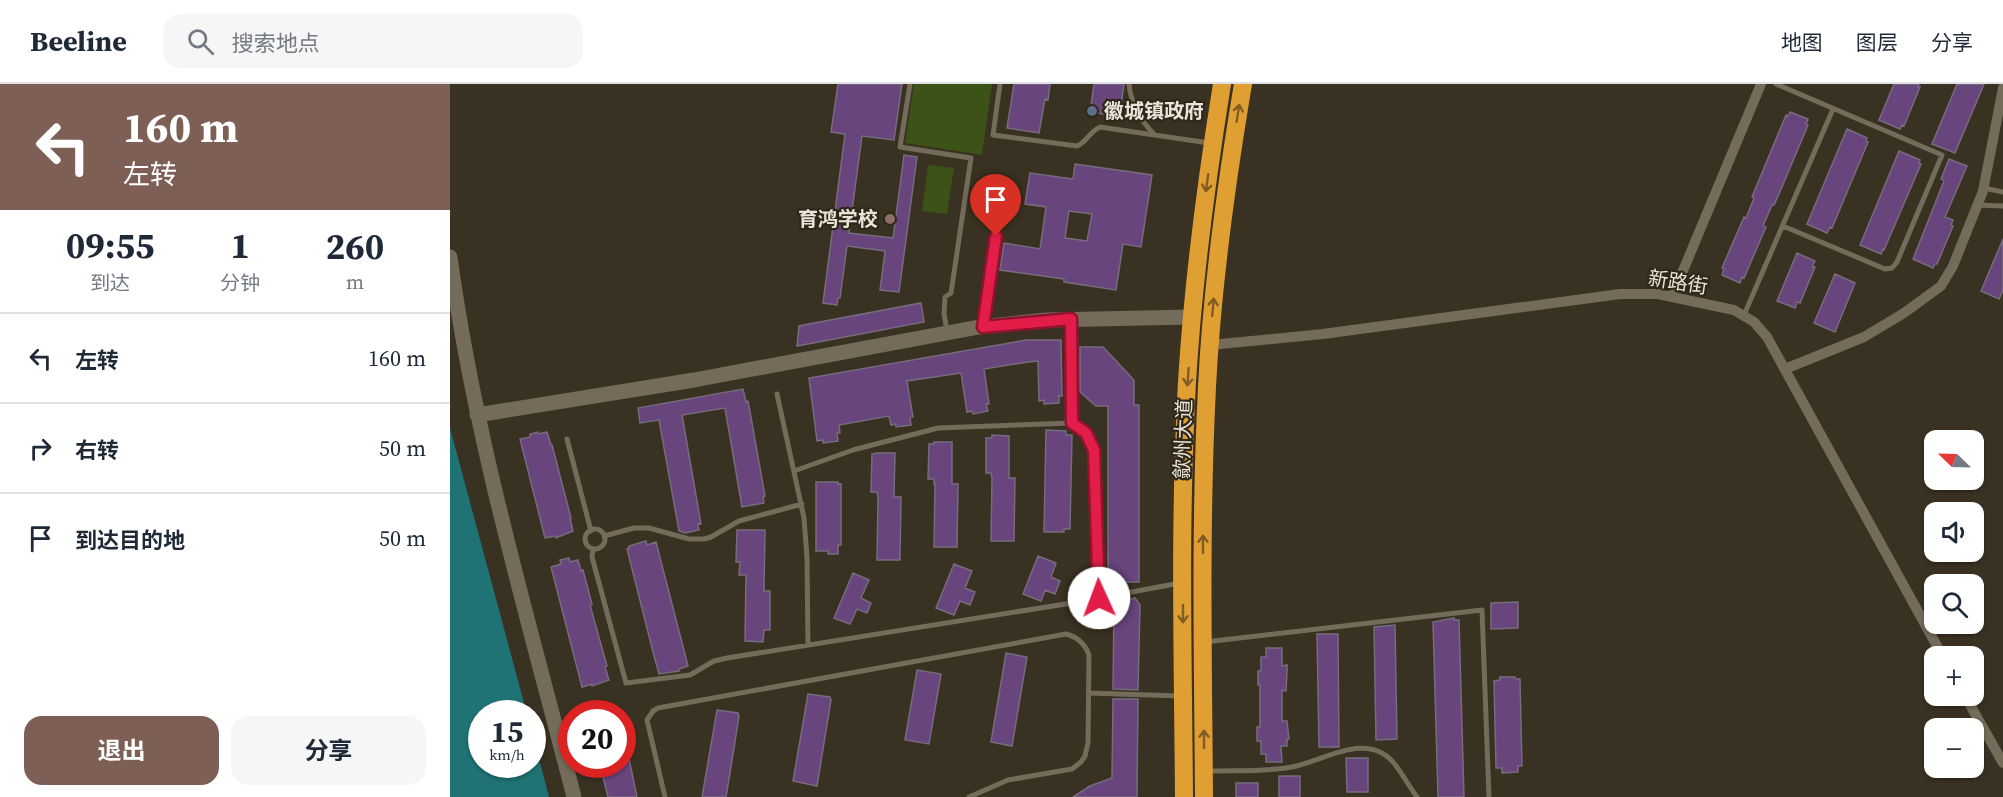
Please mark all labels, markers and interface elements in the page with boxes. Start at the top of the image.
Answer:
search box [163,14,583,68]
text: Beeline [30,22,127,60]
icon: search [184,25,217,58]
text: 搜索地点 [232,28,320,58]
text: 地图 [1781,28,1823,57]
text: 图层 [1856,28,1898,57]
text: 分享 [1931,28,1973,57]
place label: 徽城镇政府 [1104,97,1204,125]
text: 160 m [123,98,238,156]
marker: 徽城镇政府 [1085,104,1099,118]
one-way arrow [1232,104,1243,124]
icon: left [24,108,102,186]
text: 左转 [123,156,177,193]
one-way arrow [1201,173,1212,193]
pin [970,174,1021,236]
icon: arrive [979,183,1012,216]
place label: 育鸿学校 [798,205,878,233]
marker: 育鸿学校 [883,212,897,226]
text: 09:55 [66,221,155,270]
text: 1 [230,221,250,270]
text: 260 [326,222,384,271]
street label: 新路街 [1646,263,1710,301]
text: m [346,268,364,296]
text: 到达 [90,269,130,297]
text: 分钟 [220,269,260,297]
one-way arrow [1208,297,1219,317]
icon: left [24,342,57,375]
text: 160 m [368,343,426,373]
text: 左转 [75,345,119,375]
one-way arrow [1182,367,1193,387]
street label: 歙州大道 [1168,399,1198,479]
north arrow [1924,430,1984,490]
map controls [1924,430,1984,778]
icon: right [24,432,57,465]
text: 50 m [379,433,426,463]
text: 右转 [75,435,119,465]
button: sound [1924,502,1984,562]
icon: arrive [24,522,57,555]
text: 50 m [379,523,426,553]
text: 到达目的地 [75,525,185,555]
one-way arrow [1197,534,1209,554]
position arrow [1067,566,1131,630]
button: search [1924,574,1984,634]
one-way arrow [1177,604,1189,624]
button: + [1924,646,1984,706]
speed limit sign: 20 [558,700,636,778]
text: 15 [491,711,523,752]
button: 退出 [24,716,219,785]
button: 分享 [231,716,426,785]
button: − [1924,718,1984,778]
one-way arrow [1198,729,1210,749]
text: km/h [489,744,525,765]

